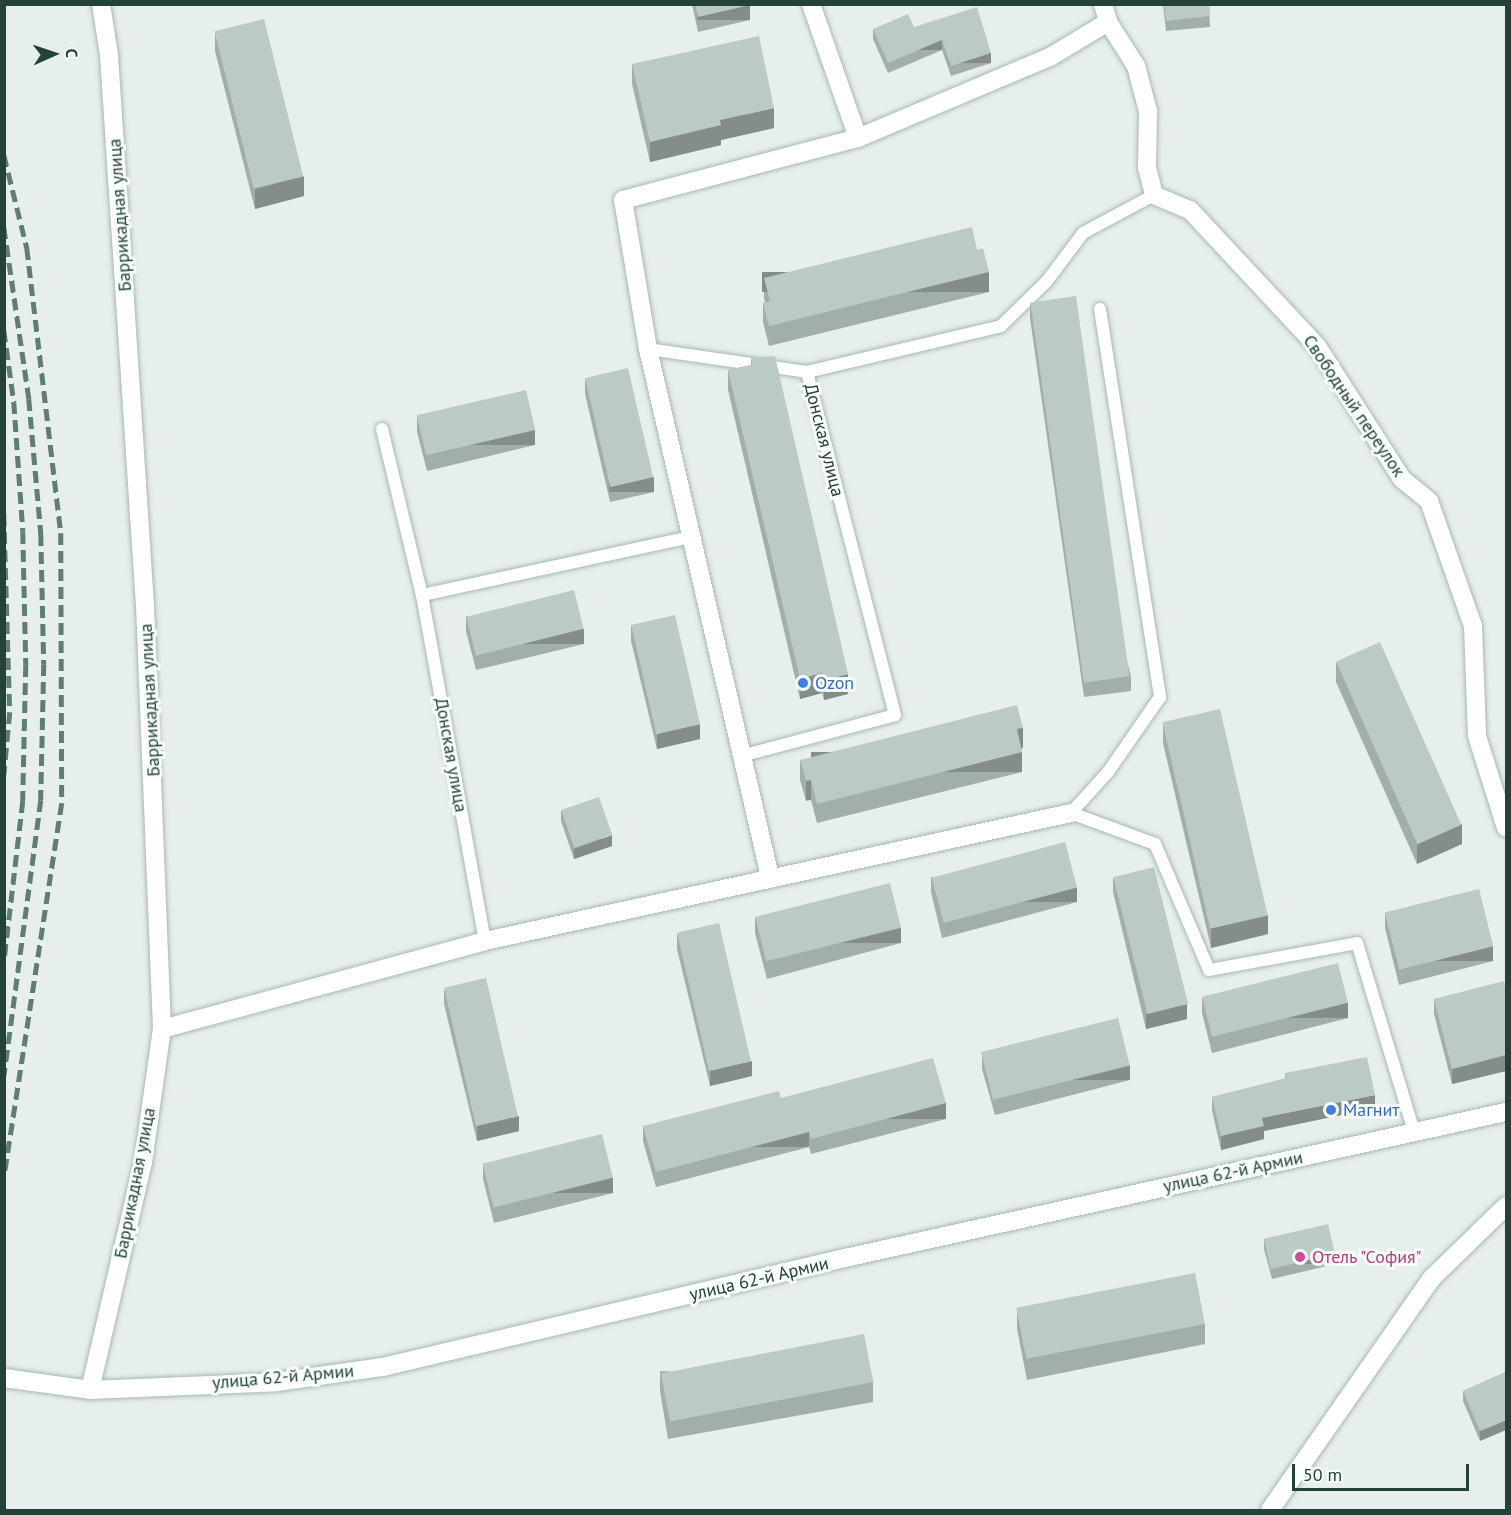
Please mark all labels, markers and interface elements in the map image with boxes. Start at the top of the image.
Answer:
north arrow [24,24,84,84]
text: С [62,48,82,58]
street label: Баррикадная улица [104,138,136,292]
street label: Свободный переулок [1298,331,1410,481]
street label: Донская улица [800,381,848,499]
street label: Баррикадная улица [135,623,165,777]
place label: Ozon [815,672,854,694]
marker: Ozon [796,676,810,690]
street label: Донская улица [430,696,472,814]
place label: Магнит [1343,1099,1400,1121]
marker: Магнит [1324,1103,1338,1117]
street label: Баррикадная улица [110,1106,160,1260]
street label: улица 62-й Армии [1161,1147,1305,1197]
place label: Отель "София" [1312,1246,1423,1268]
marker: Отель "София" [1293,1250,1307,1264]
street label: улица 62-й Армии [687,1252,831,1306]
street label: улица 62-й Армии [211,1360,355,1394]
scale bar [1295,1452,1472,1490]
text: 50 m [1303,1463,1342,1486]

